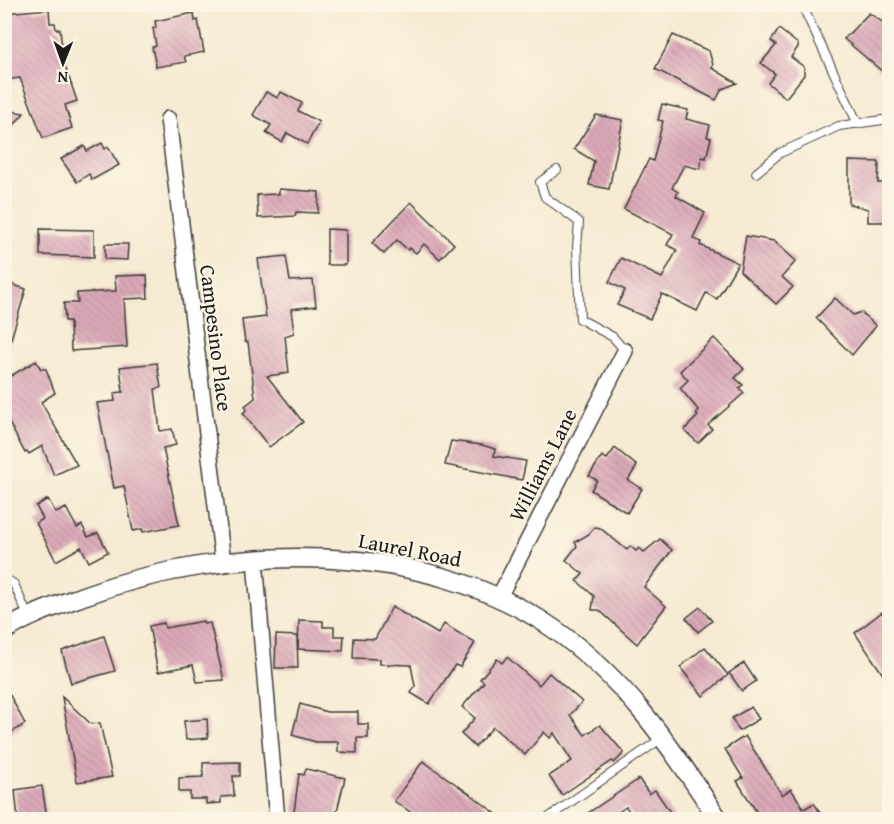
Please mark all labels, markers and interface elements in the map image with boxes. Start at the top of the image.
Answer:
north arrow [33,33,93,93]
text: N [57,66,68,90]
street label: Campesino Place [192,263,241,413]
street label: Williams Lane [501,403,584,527]
street label: Laurel Road [356,524,465,575]

